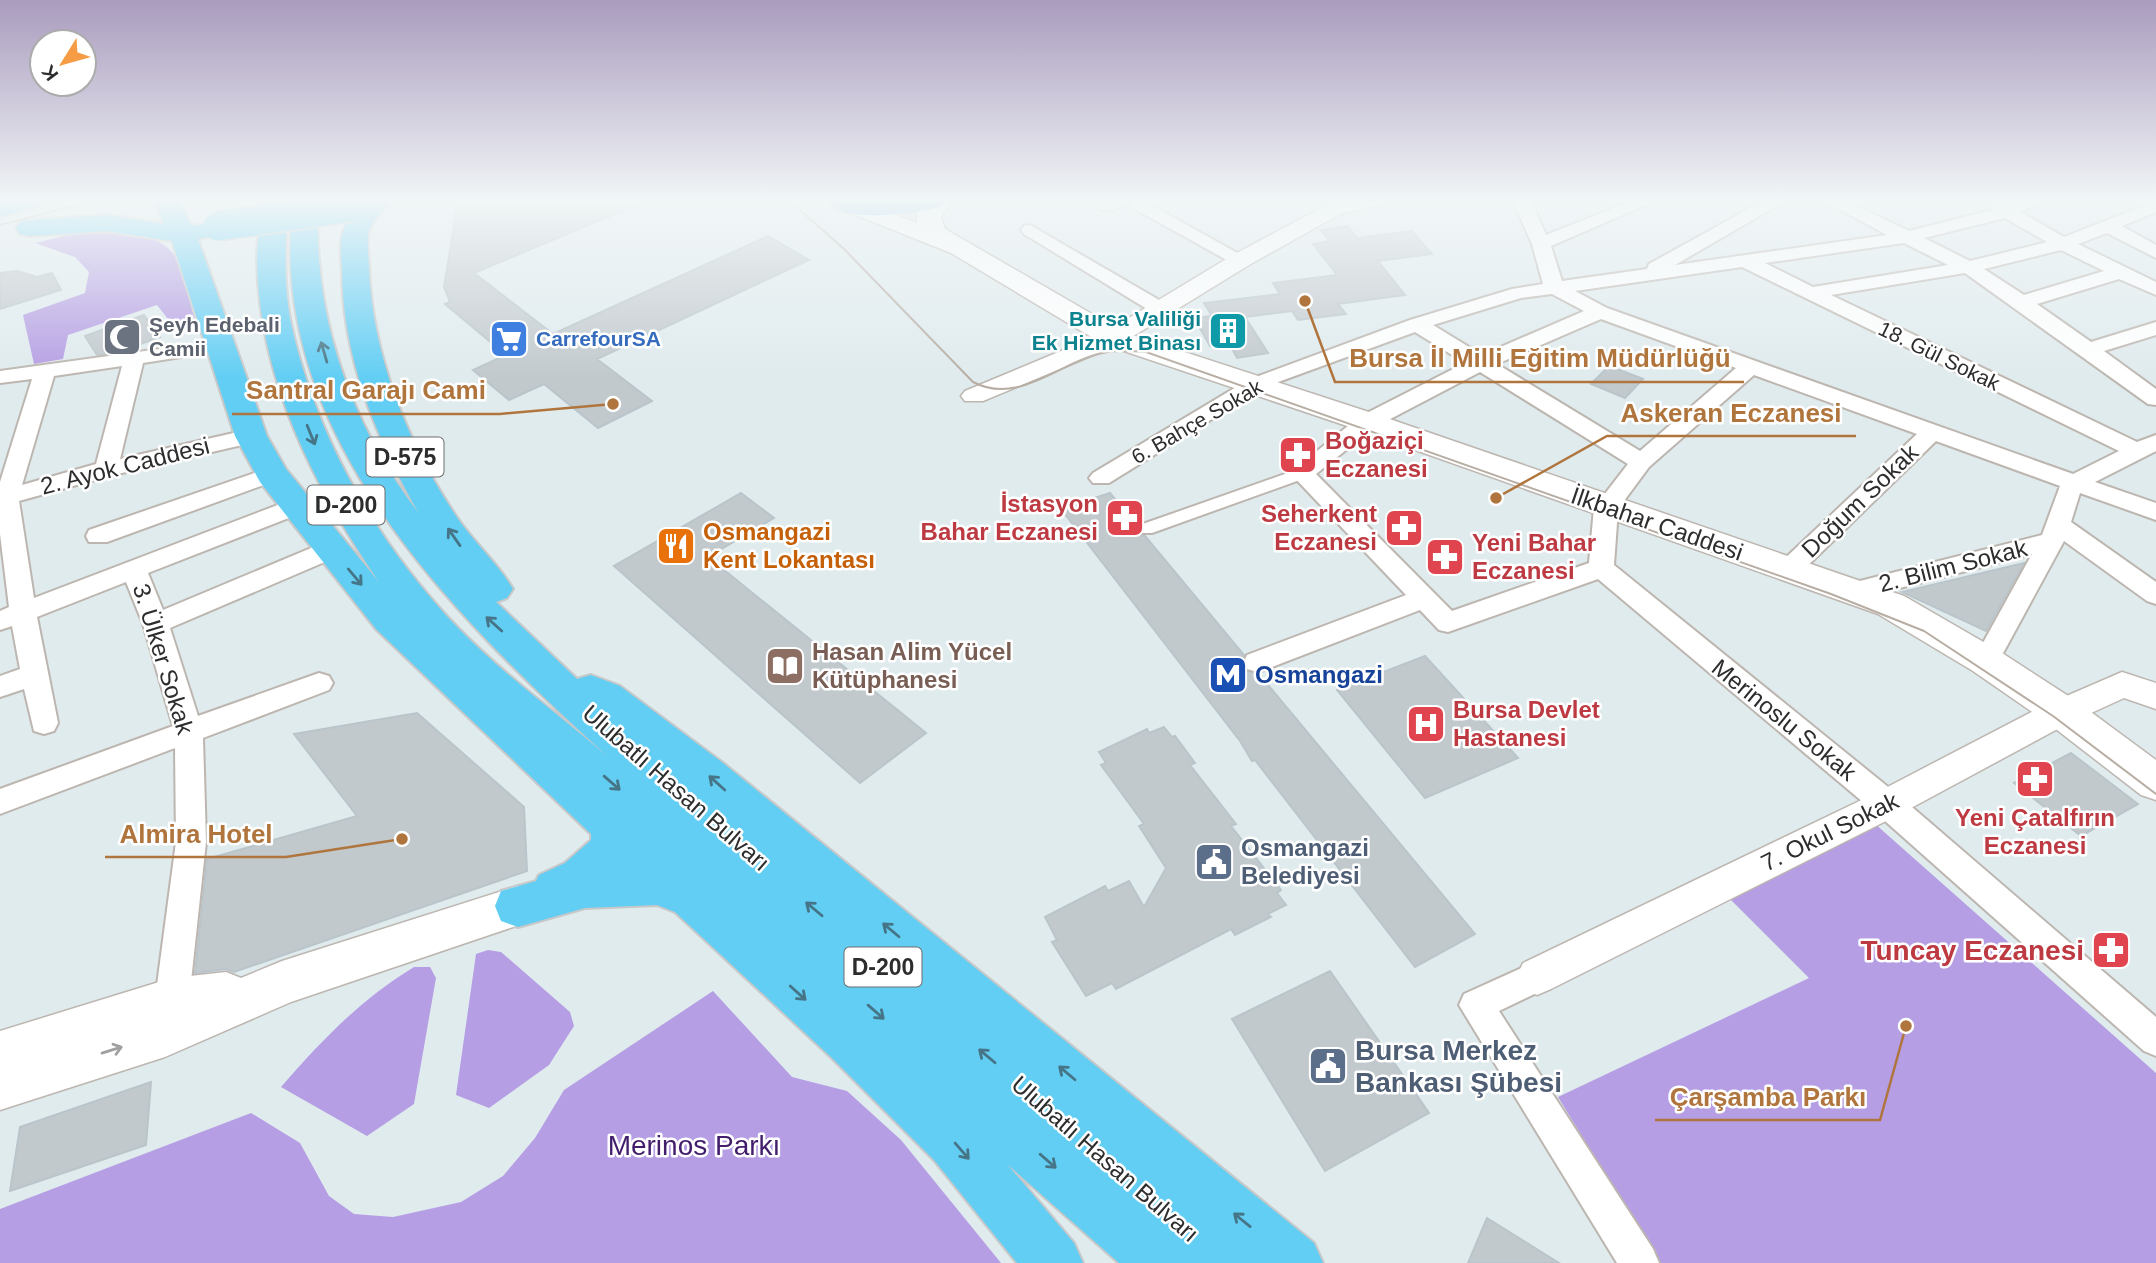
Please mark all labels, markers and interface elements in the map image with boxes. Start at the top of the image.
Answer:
north arrow [28,28,98,98]
text: K [37,61,62,85]
place label: Bursa Valiliği Ek Hizmet Binası [1032,307,1201,354]
building icon: Bursa Valiliği Ek Hizmet Binası [1207,310,1249,352]
place label: Şeyh Edebali Camii [149,313,280,360]
mosque icon: Şeyh Edebali Camii [101,316,143,358]
street label: 18. Gül Sokak [1875,316,2004,395]
supermarket icon: CarrefourSA [488,318,530,360]
place label: CarrefourSA [536,327,661,350]
callout: Bursa İl Milli Eğitim Müdürlüğü [1335,335,1744,382]
one-way arrow [316,341,329,363]
text: Bursa İl Milli Eğitim Müdürlüğü [1349,343,1731,373]
callout: Santral Garajı Cami [232,367,500,414]
text: Santral Garajı Cami [246,375,486,405]
street label: 6. Bahçe Sokak [1127,375,1267,468]
callout: Askeran Eczanesi [1607,389,1856,436]
text: Askeran Eczanesi [1620,398,1842,428]
one-way arrow [305,423,318,445]
place label: Boğaziçi Eczanesi [1325,427,1428,482]
street label: 2. Ayok Caddesi [38,431,212,500]
pharmacy icon: Boğaziçi Eczanesi [1277,434,1319,476]
road number: D-575 [366,438,444,477]
street label: Doğum Sokak [1796,438,1924,563]
street label: İlkbahar Caddesi [1568,481,1747,566]
road number: D-200 [308,485,384,524]
place label: İstasyon Bahar Eczanesi [921,490,1098,545]
pharmacy icon: İstasyon Bahar Eczanesi [1104,497,1146,539]
place label: Seherkent Eczanesi [1261,500,1377,555]
pharmacy icon: Seherkent Eczanesi [1383,507,1425,549]
place label: Osmangazi Kent Lokantası [703,518,875,573]
restaurant icon: Osmangazi Kent Lokantası [655,525,697,567]
one-way arrow [447,528,461,547]
place label: Yeni Bahar Eczanesi [1472,529,1596,584]
street label: 2. Bilim Sokak [1876,534,2031,597]
pharmacy icon: Yeni Bahar Eczanesi [1424,536,1466,578]
one-way arrow [347,567,362,585]
street label: 3. Ülker Sokak [128,580,199,738]
one-way arrow [486,616,503,633]
place label: Hasan Alim Yücel Kütüphanesi [812,638,1012,693]
library icon: Hasan Alim Yücel Kütüphanesi [764,645,806,687]
street label: Merinoslu Sokak [1707,653,1863,787]
metro station icon: Osmangazi [1207,654,1249,696]
place label: Osmangazi [1255,661,1383,688]
place label: Bursa Devlet Hastanesi [1453,696,1600,751]
street label: Ulubatlı Hasan Bulvarı [577,699,775,876]
hospital icon: Bursa Devlet Hastanesi [1405,703,1447,745]
pharmacy icon: Yeni Çatalfırın Eczanesi [2014,758,2056,800]
one-way arrow [602,775,620,791]
one-way arrow [708,775,726,791]
street label: 7. Okul Sokak [1757,786,1904,876]
place label: Yeni Çatalfırın Eczanesi [1955,804,2115,859]
callout: Almira Hotel [105,810,286,857]
text: Almira Hotel [119,819,273,849]
place label: Osmangazi Belediyesi [1241,834,1369,889]
public building icon: Osmangazi Belediyesi [1193,841,1235,883]
one-way arrow [805,901,823,916]
one-way arrow [882,922,900,938]
pharmacy icon: Tuncay Eczanesi [2090,929,2132,971]
place label: Tuncay Eczanesi [1860,935,2084,966]
road number: D-200 [844,948,922,986]
one-way arrow [789,985,807,1001]
one-way arrow [867,1004,885,1020]
place label: Bursa Merkez Bankası Şübesi [1355,1035,1562,1098]
one-way arrow [101,1043,123,1056]
public building icon: Bursa Merkez Bankası Şübesi [1307,1045,1349,1087]
one-way arrow [979,1048,997,1064]
one-way arrow [1059,1066,1077,1081]
street label: Ulubatlı Hasan Bulvarı [1006,1070,1204,1247]
callout: Çarşamba Parkı [1655,1073,1880,1120]
text: Çarşamba Parkı [1670,1082,1866,1112]
park label: Merinos Parkı [608,1130,780,1161]
one-way arrow [954,1142,970,1160]
one-way arrow [1039,1153,1057,1169]
one-way arrow [1233,1212,1251,1227]

